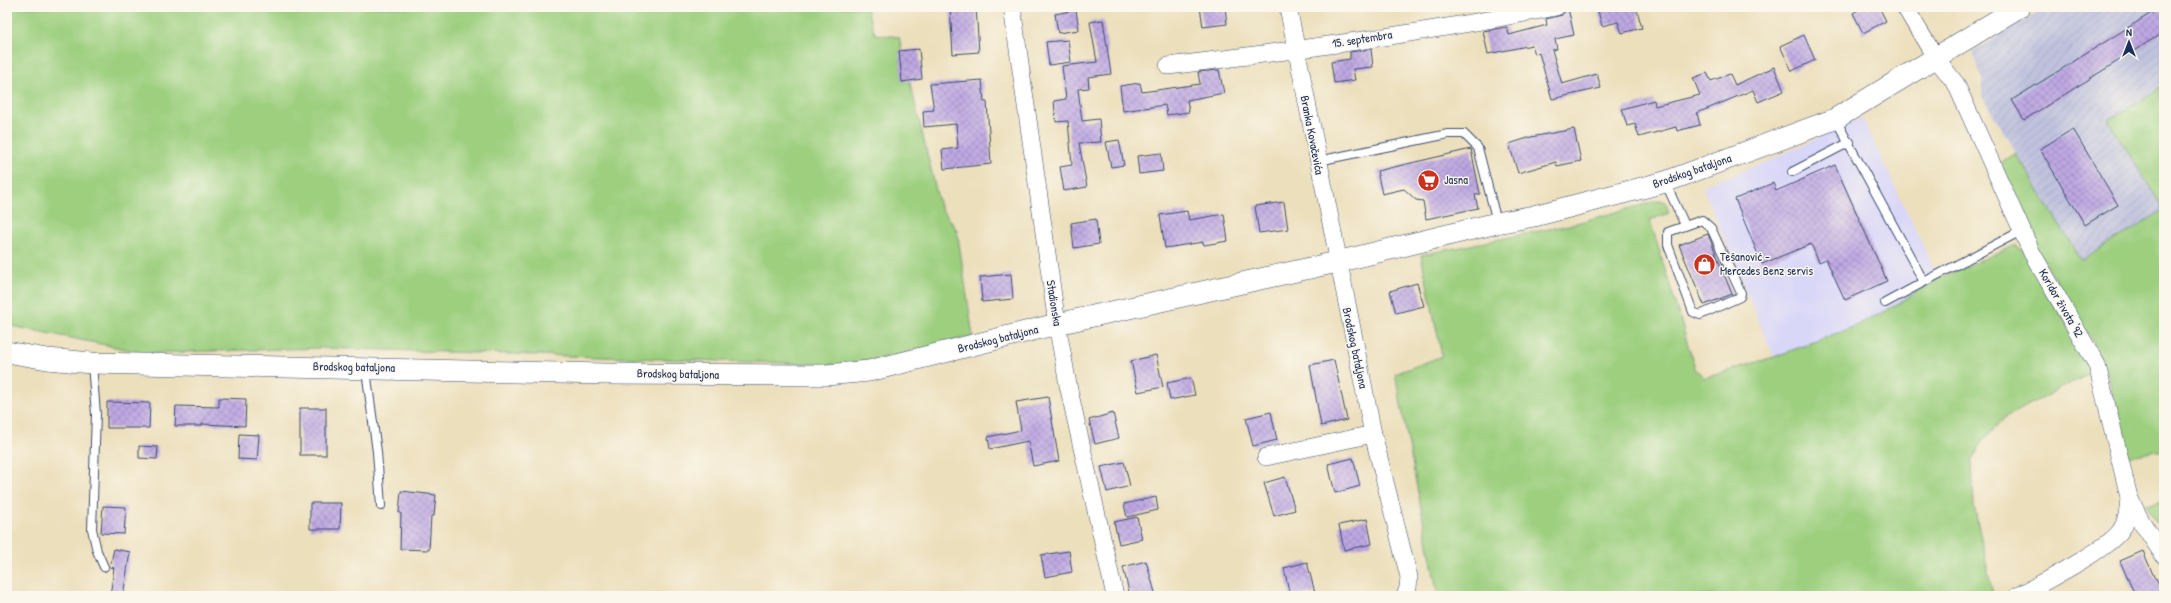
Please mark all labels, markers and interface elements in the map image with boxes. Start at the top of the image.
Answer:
north arrow [2109,22,2149,62]
street label: 15. septembra [1331,25,1393,52]
text: N [2126,25,2132,39]
street label: Branka Kovačevića [1296,94,1329,176]
street label: Brodskog bataljona [1650,149,1734,192]
supermarket icon: Jasna [1415,167,1441,193]
place label: Jasna [1444,171,1468,188]
place label: Tešanović - Mercedes Benz servis [1720,248,1813,279]
shop icon: Tešanović - Mercedes Benz servis [1692,251,1718,277]
street label: Koridor života '92 [2035,265,2088,340]
street label: Stadionska [1042,279,1067,327]
street label: Brodskog bataljona [1339,306,1372,390]
street label: Brodskog bataljona [956,320,1040,357]
street label: Brodskog bataljona [313,357,396,376]
street label: Brodskog bataljona [637,364,720,383]

